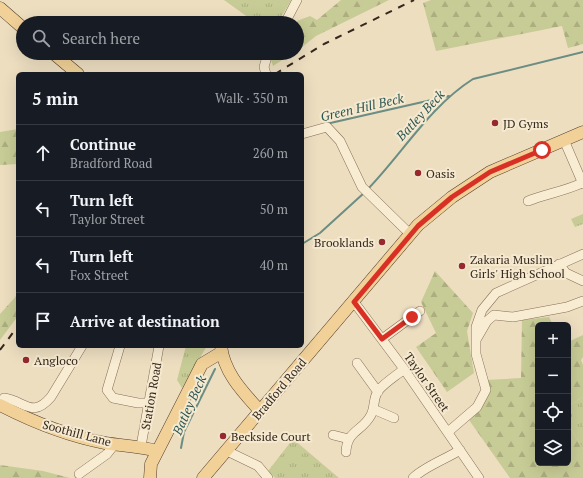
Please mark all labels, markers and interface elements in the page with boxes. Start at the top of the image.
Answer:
search box [16,16,304,60]
icon: search [30,27,52,49]
text: Search here [62,28,140,48]
water label: Batley Beck [391,85,449,145]
text: 5 min [32,87,79,110]
text: Walk · 350 m [215,89,288,107]
water label: Green Hill Beck [319,89,406,125]
place label: JD Gyms [503,116,548,131]
marker: JD Gyms [490,118,500,128]
text: Continue [70,134,136,154]
route start [533,141,551,159]
icon: ahead [32,142,54,164]
text: 260 m [253,144,288,162]
text: Bradford Road [70,154,153,172]
place label: Oasis [426,166,455,181]
marker: Oasis [413,168,423,178]
text: Turn left [70,190,134,210]
icon: left [32,198,54,220]
text: 50 m [260,200,288,218]
text: Taylor Street [70,210,145,228]
place label: Brooklands [314,235,374,250]
marker: Brooklands [377,237,387,247]
text: Turn left [70,246,134,266]
place label: Zakaria Muslim Girls' High School [470,252,565,281]
icon: left [32,254,54,276]
text: 40 m [260,256,288,274]
marker: Zakaria Muslim Girls' High School [457,261,467,271]
text: Fox Street [70,266,129,284]
route end [403,308,421,326]
icon: arrive [32,310,54,332]
text: Arrive at destination [70,311,220,331]
map controls [535,322,571,466]
button: + [535,322,571,358]
street label: Taylor Street [401,349,453,415]
place label: Angloco [34,353,78,368]
marker: Angloco [21,355,31,365]
street label: Bradford Road [249,355,309,423]
button: − [535,358,571,394]
street label: Station Road [138,361,164,431]
water label: Batley Beck [167,372,210,439]
button: locate [535,394,571,430]
street label: Soothill Lane [41,417,113,449]
place label: Beckside Court [231,429,311,444]
button: layers [535,430,571,466]
marker: Beckside Court [218,431,228,441]

